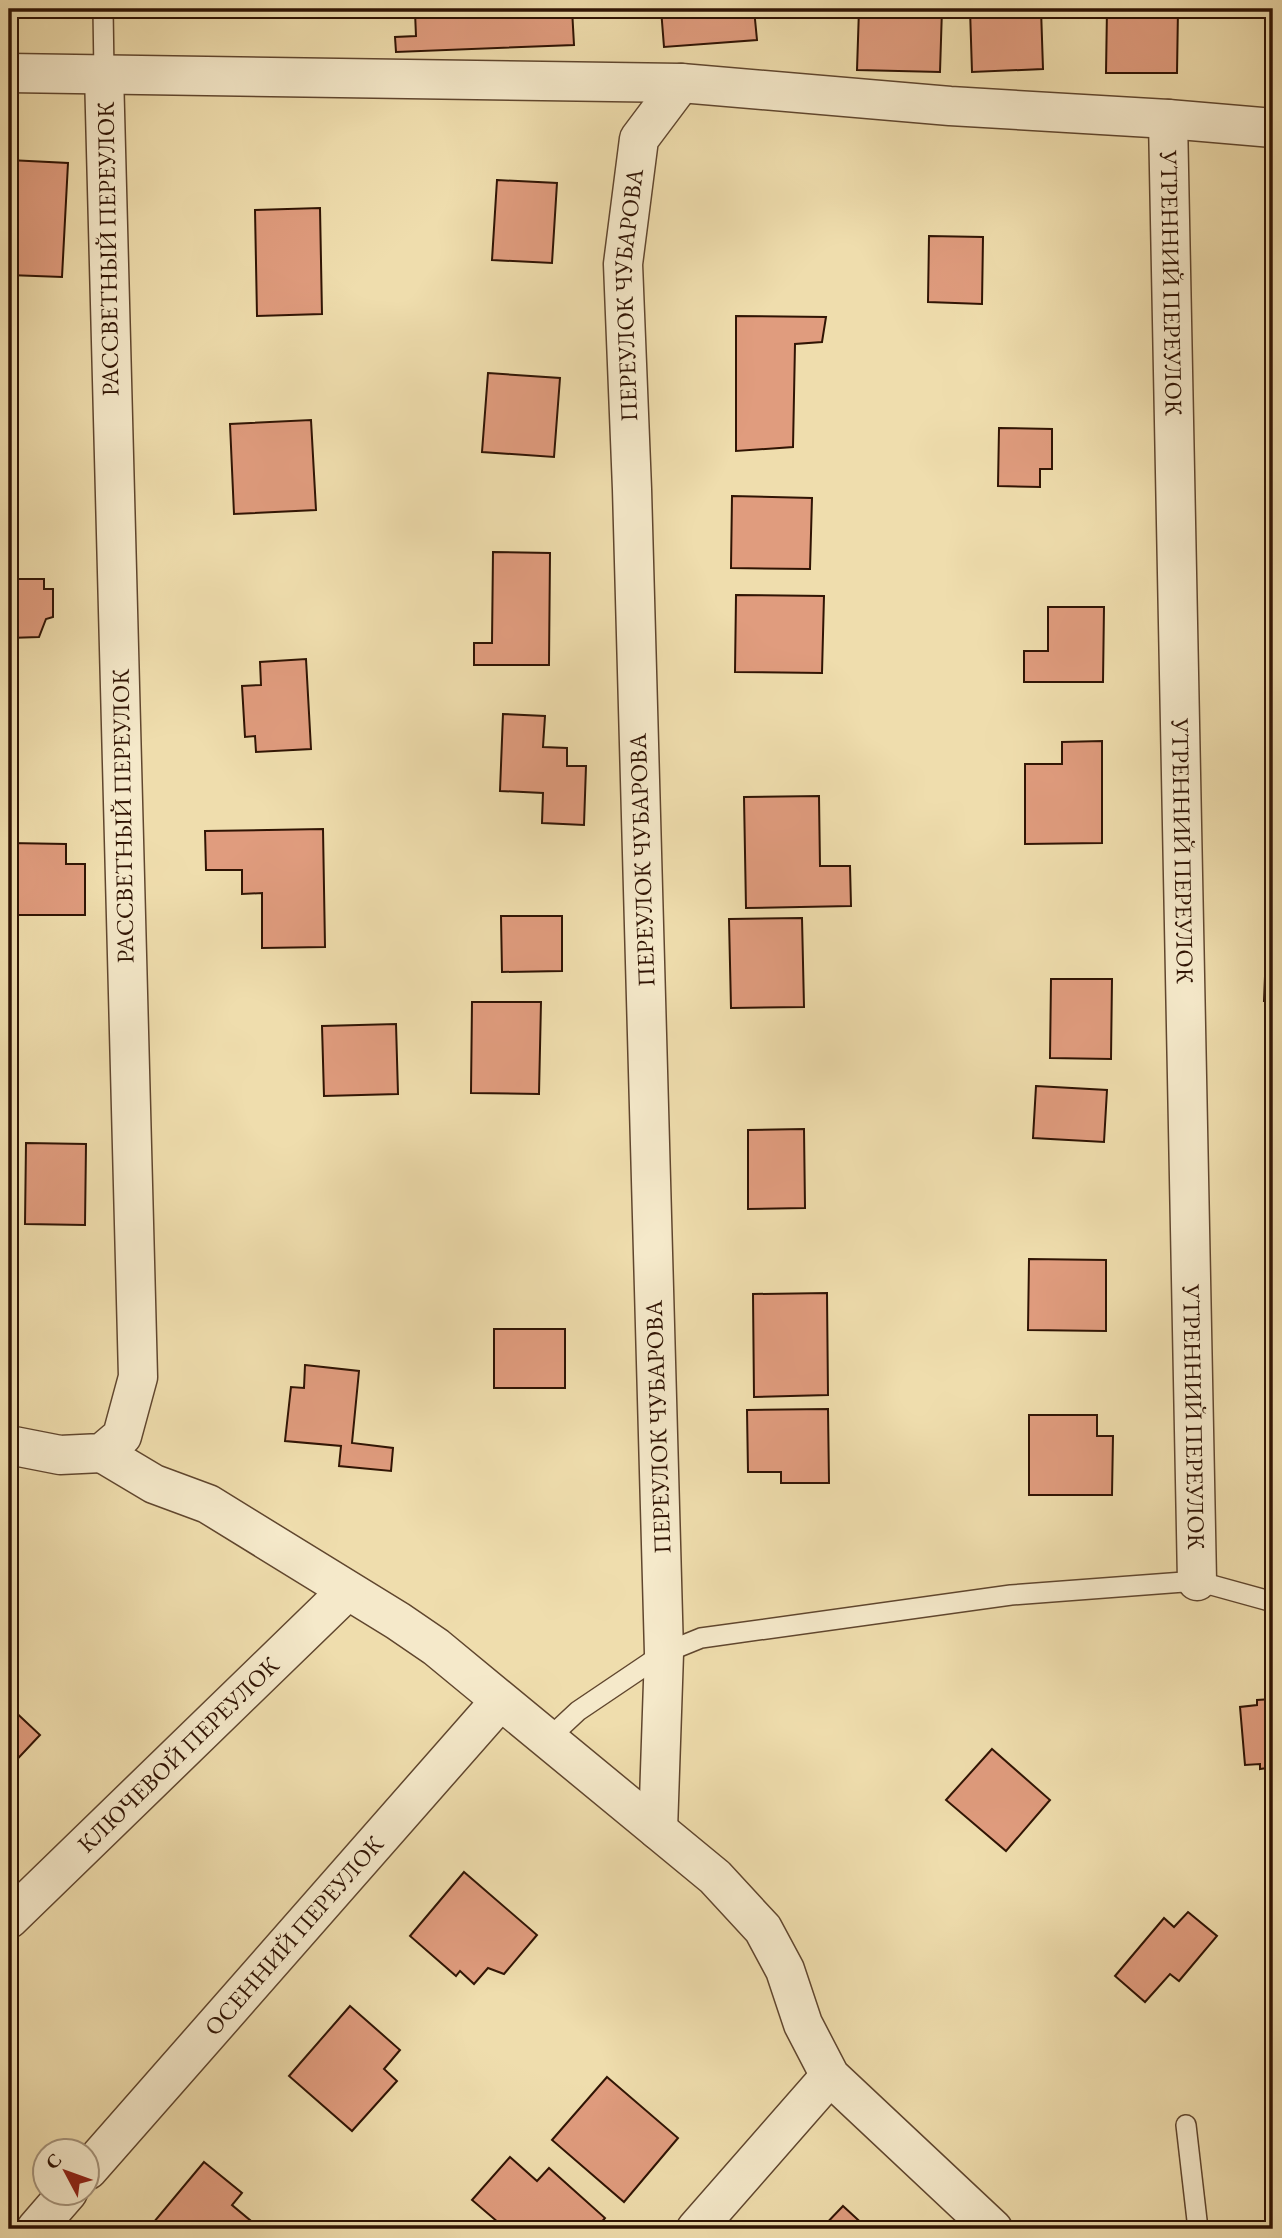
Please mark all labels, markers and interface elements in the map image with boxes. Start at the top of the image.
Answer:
street label: РАССВЕТНЫЙ ПЕРЕУЛОК [89,101,126,396]
street label: УТРЕННИЙ ПЕРЕУЛОК [1154,149,1190,416]
street label: ПЕРЕУЛОК ЧУБАРОВА [607,166,650,422]
street label: РАССВЕТНЫЙ ПЕРЕУЛОК [104,668,141,963]
street label: УТРЕННИЙ ПЕРЕУЛОК [1165,717,1201,984]
street label: ПЕРЕУЛОК ЧУБАРОВА [622,732,661,987]
street label: УТРЕННИЙ ПЕРЕУЛОК [1176,1283,1212,1550]
street label: ПЕРЕУЛОК ЧУБАРОВА [638,1299,677,1554]
street label: КЛЮЧЕВОЙ ПЕРЕУЛОК [71,1649,285,1859]
street label: ОСЕННИЙ ПЕРЕУЛОК [197,1829,390,2042]
north arrow [32,2136,102,2206]
text: С [40,2148,67,2174]

